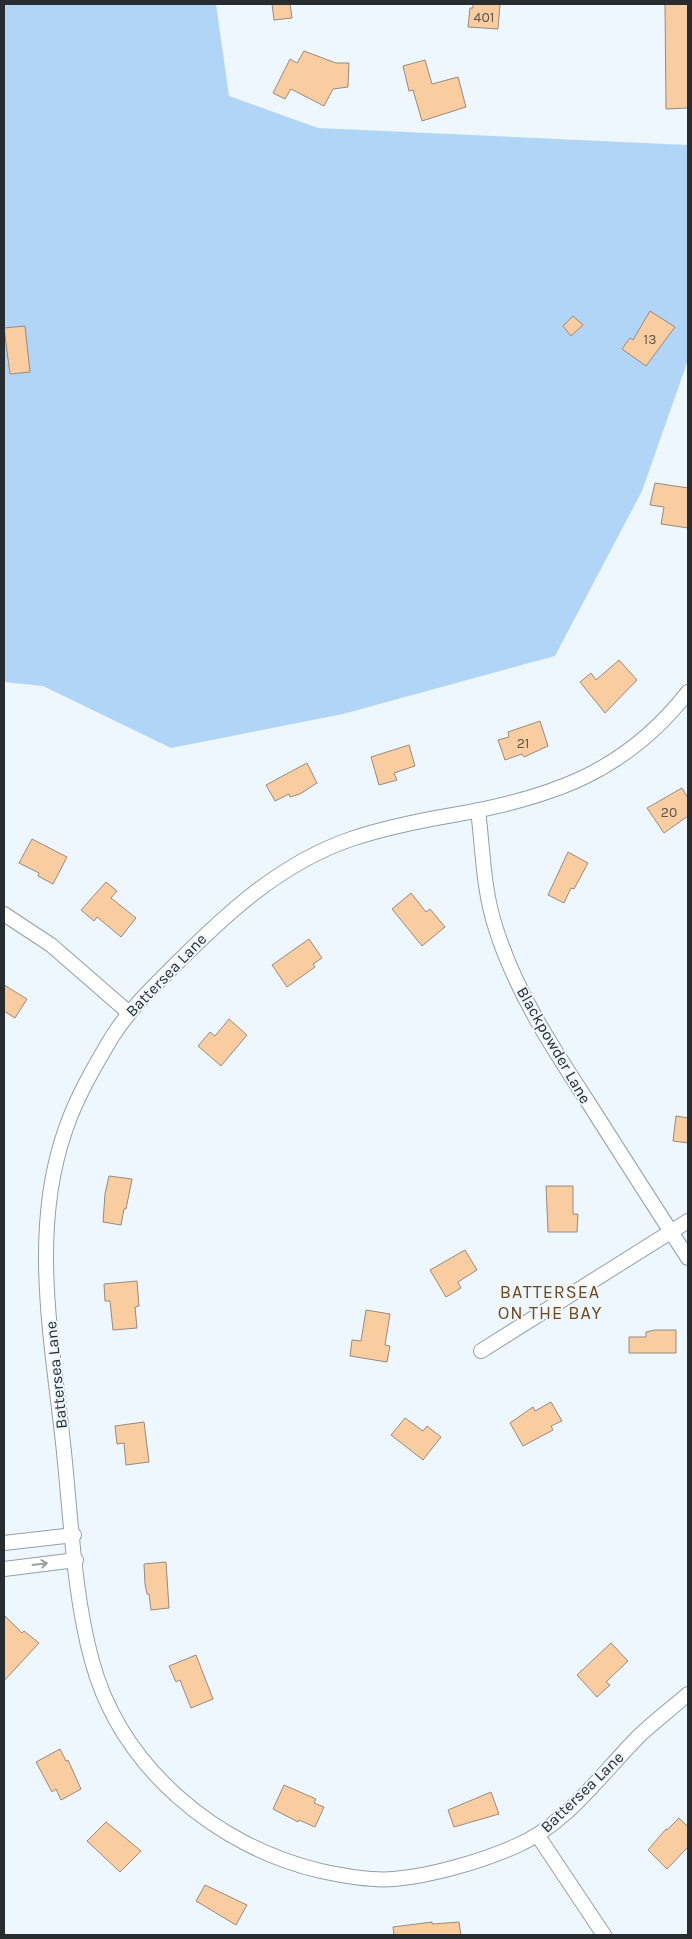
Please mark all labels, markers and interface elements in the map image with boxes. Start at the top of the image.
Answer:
house number: 401 [474,9,494,26]
house number: 13 [644,331,656,348]
house number: 21 [517,735,529,752]
house number: 20 [661,804,677,821]
street label: Battersea Lane [122,929,210,1021]
street label: Blackpowder Lane [513,983,595,1107]
district label: BATTERSEA ON THE BAY [498,1281,602,1324]
street label: Battersea Lane [41,1320,71,1430]
one-way arrow [32,1559,48,1569]
street label: Battersea Lane [536,1748,628,1836]

